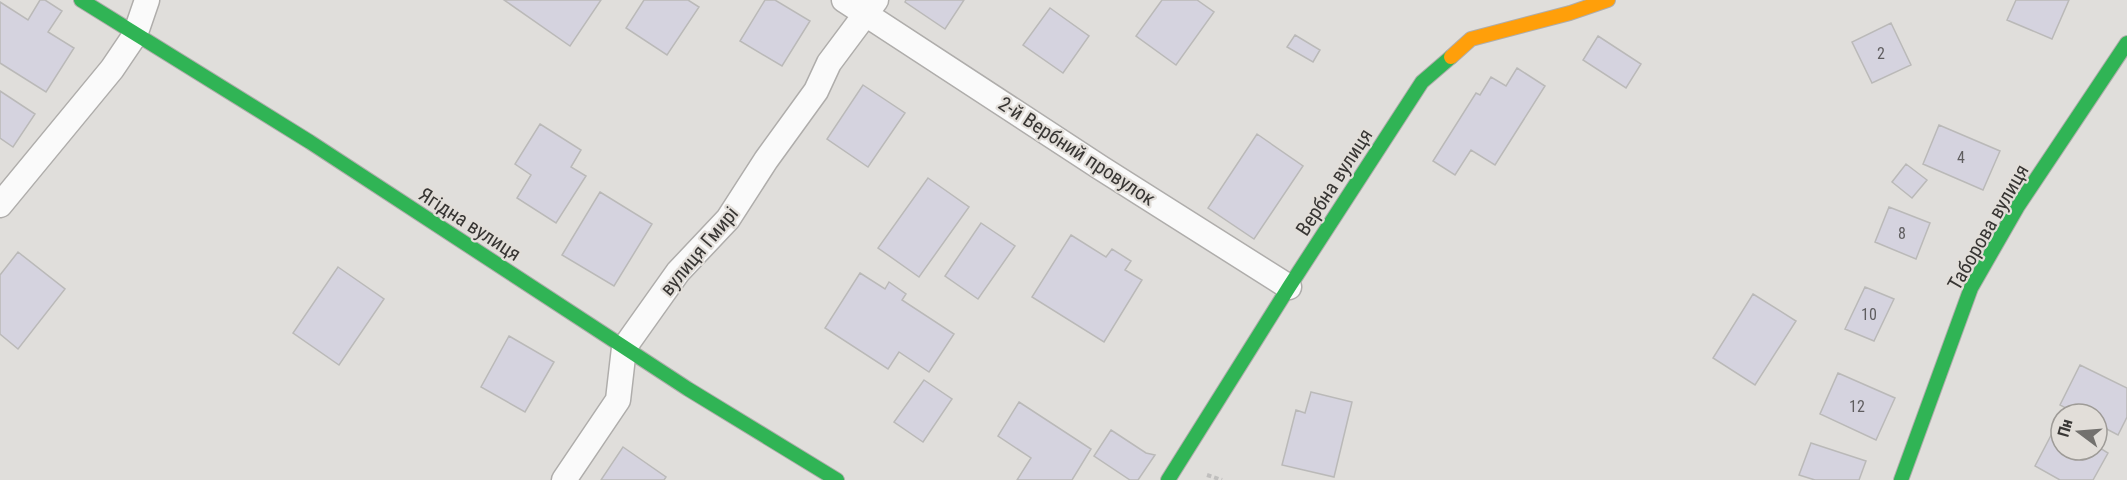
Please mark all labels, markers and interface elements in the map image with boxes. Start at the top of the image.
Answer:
house number: 2 [1877,44,1885,63]
street label: 2-й Вербний провулок [994,91,1160,211]
street label: Вербна вулиця [1291,124,1377,240]
house number: 4 [1957,148,1965,167]
street label: Таборова вулиця [1942,160,2034,294]
street label: Ягідна вулиця [414,182,526,266]
street label: вулиця Гмирі [655,202,743,300]
house number: 8 [1898,224,1906,243]
house number: 10 [1861,305,1877,324]
house number: 12 [1849,397,1865,416]
north arrow [2049,402,2109,462]
text: Пн [2053,417,2077,439]

